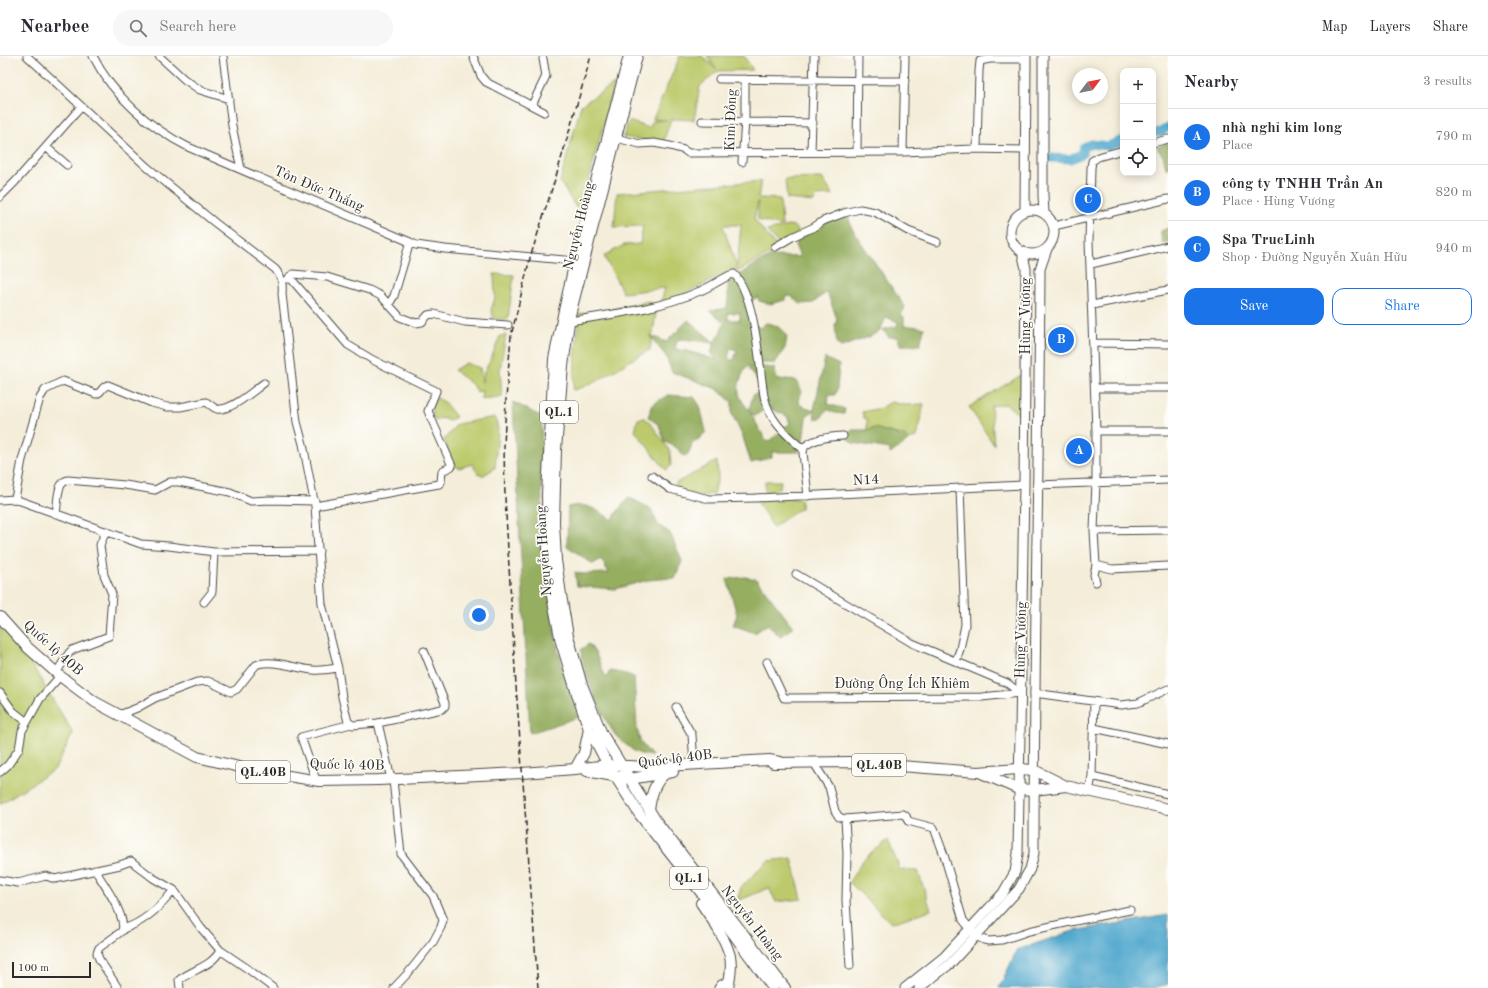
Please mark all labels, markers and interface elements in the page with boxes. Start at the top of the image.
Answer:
search box [113,10,393,46]
icon: search [127,17,149,39]
text: Nearbee [20,18,89,37]
text: Search here [159,20,236,35]
text: Map [1322,20,1348,34]
text: Layers [1370,20,1411,34]
text: Share [1433,20,1468,34]
north arrow [1072,68,1108,104]
map controls [1120,68,1156,176]
button: + [1120,68,1156,104]
text: Nearby [1184,74,1239,91]
text: 3 results [1423,75,1472,88]
street label: Kim Đồng [721,88,739,151]
button: − [1120,104,1156,140]
text: nhà nghỉ kim long [1222,121,1342,136]
text: A [1192,130,1202,143]
text: 790 m [1435,130,1472,143]
text: Place [1222,139,1252,152]
button: locate [1120,140,1156,176]
street label: Tôn Đức Thắng [272,162,367,214]
text: công ty TNHH Trần An [1222,177,1383,192]
street label: Nguyễn Hoàng [560,180,597,272]
pin: C [1075,185,1101,215]
text: B [1192,186,1202,199]
text: 820 m [1435,186,1472,199]
text: Place · Hùng Vương [1222,195,1335,208]
text: Spa TrucLinh [1222,233,1315,248]
text: C [1193,242,1201,255]
text: 940 m [1435,242,1472,255]
text: Shop · Đường Nguyễn Xuân Hữu [1222,251,1407,264]
street label: Hùng Vương [1019,277,1033,355]
button: Save [1184,288,1324,325]
button: Share [1332,288,1472,325]
pin: B [1048,325,1074,355]
road number: QL.1 [540,401,578,423]
pin: A [1066,436,1092,466]
street label: N14 [852,472,880,488]
street label: Nguyễn Hoàng [533,505,554,597]
street label: Hùng Vương [1013,601,1029,679]
your location [469,605,489,625]
street label: Quốc lộ 40B [21,617,86,678]
street label: Đường Ông Ích Khiêm [834,674,970,691]
street label: Quốc lộ 40B [637,747,713,771]
road number: QL.40B [852,754,906,776]
street label: Quốc lộ 40B [309,756,385,773]
road number: QL.40B [236,761,290,783]
road number: QL.1 [670,867,708,889]
street label: Nguyễn Hoàng [718,882,787,963]
scale bar [12,960,91,979]
text: 100 m [18,963,49,974]

